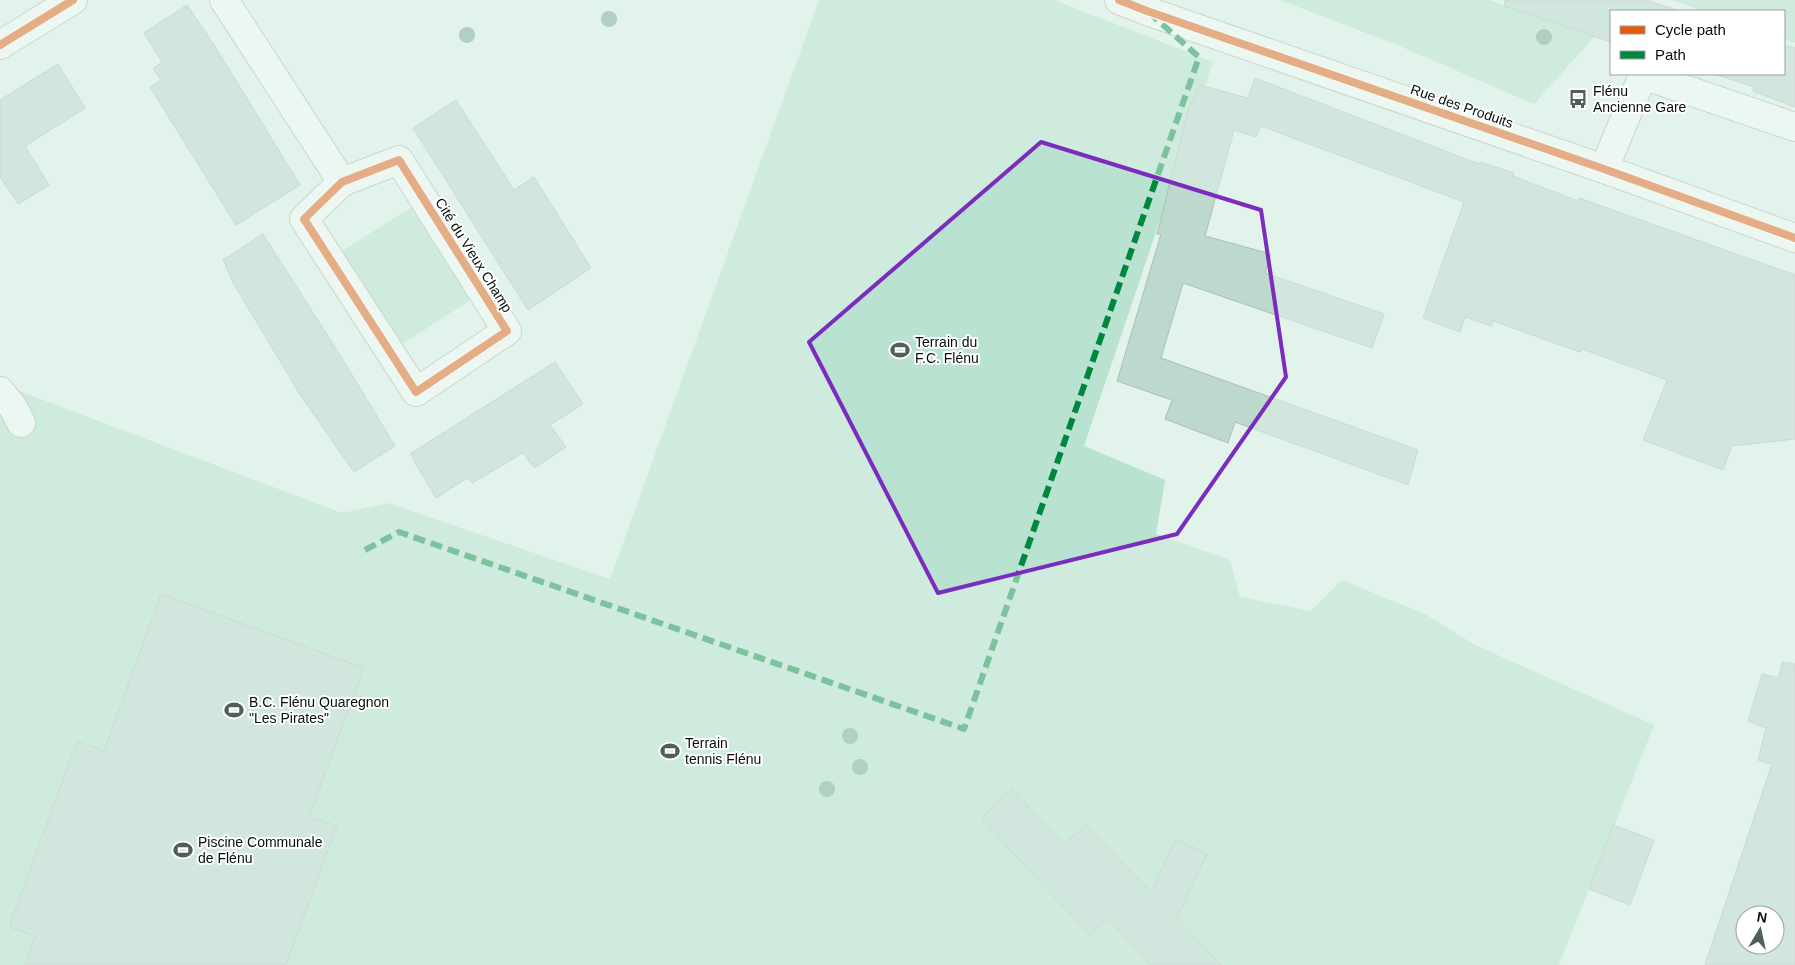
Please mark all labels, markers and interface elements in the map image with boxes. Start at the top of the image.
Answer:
legend [1610,10,1785,75]
text: Cycle path [1655,21,1726,38]
text: Path [1655,46,1686,63]
street label: Rue des Produits [1409,81,1515,131]
place label: Flénu Ancienne Gare [1593,83,1687,115]
bus stop icon: Flénu Ancienne Gare [1567,88,1589,110]
street label: Cité du Vieux Champ [432,195,516,315]
place label: Terrain du F.C. Flénu [915,334,979,366]
sports icon: Terrain du F.C. Flénu [889,339,911,361]
place label: B.C. Flénu Quaregnon "Les Pirates" [249,694,389,726]
sports icon: B.C. Flénu Quaregnon "Les Pirates" [223,699,245,721]
place label: Terrain tennis Flénu [685,735,761,767]
sports icon: Terrain tennis Flénu [659,740,681,762]
place label: Piscine Communale de Flénu [198,834,323,866]
sports icon: Piscine Communale de Flénu [172,839,194,861]
north arrow [1735,905,1785,955]
text: N [1756,908,1768,926]

